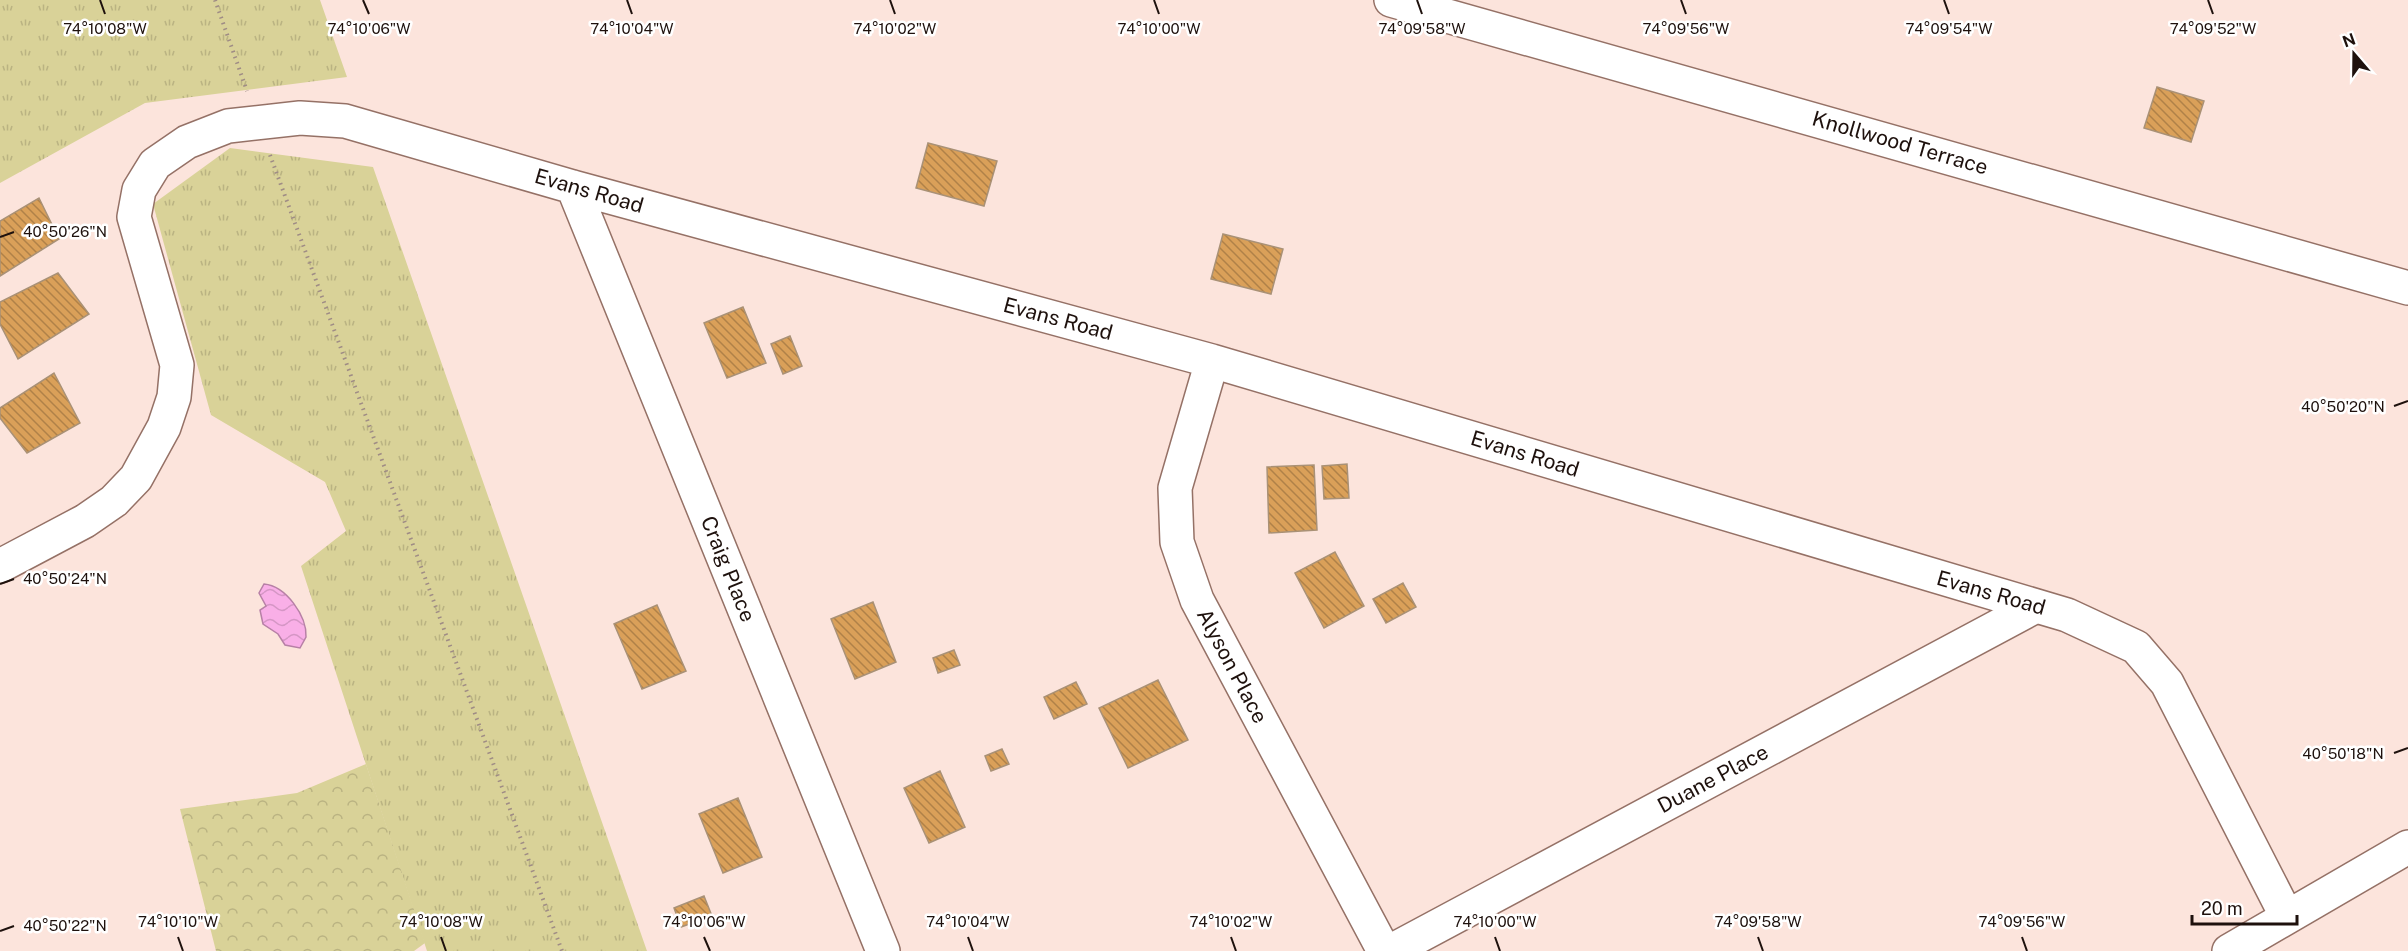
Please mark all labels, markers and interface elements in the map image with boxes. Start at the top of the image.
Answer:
text: 74°10'08"W [63,20,147,37]
text: 74°10'06"W [327,20,411,37]
text: 74°10'04"W [590,20,674,37]
text: 74°10'02"W [854,20,936,37]
text: 74°10'00"W [1118,20,1200,37]
text: 74°09'58"W [1378,20,1466,37]
text: 74°09'56"W [1643,20,1729,37]
text: 74°09'54"W [1906,20,1992,37]
text: 74°09'52"W [2170,20,2256,37]
north arrow [2324,24,2384,84]
text: N [2340,29,2358,51]
street label: Knollwood Terrace [1809,105,1991,180]
street label: Evans Road [532,163,646,218]
text: 40°50'26"N [23,223,107,240]
street label: Evans Road [1001,292,1115,345]
text: 40°50'20"N [2301,398,2385,415]
street label: Evans Road [1468,425,1582,482]
street label: Craig Place [696,512,761,625]
street label: Evans Road [1934,565,2048,620]
text: 40°50'24"N [23,570,107,587]
street label: Alyson Place [1192,604,1273,727]
street label: Duane Place [1653,739,1772,818]
text: 40°50'18"N [2302,745,2384,762]
scale bar [2192,888,2297,926]
text: 20 m [2201,898,2243,919]
text: 74°10'10"W [138,913,218,930]
text: 74°10'08"W [399,913,483,930]
text: 74°10'06"W [662,913,746,930]
text: 74°10'04"W [926,913,1010,930]
text: 74°10'02"W [1190,913,1272,930]
text: 74°10'00"W [1454,913,1536,930]
text: 74°09'58"W [1714,913,1802,930]
text: 74°09'56"W [1979,913,2065,930]
text: 40°50'22"N [23,917,107,934]

